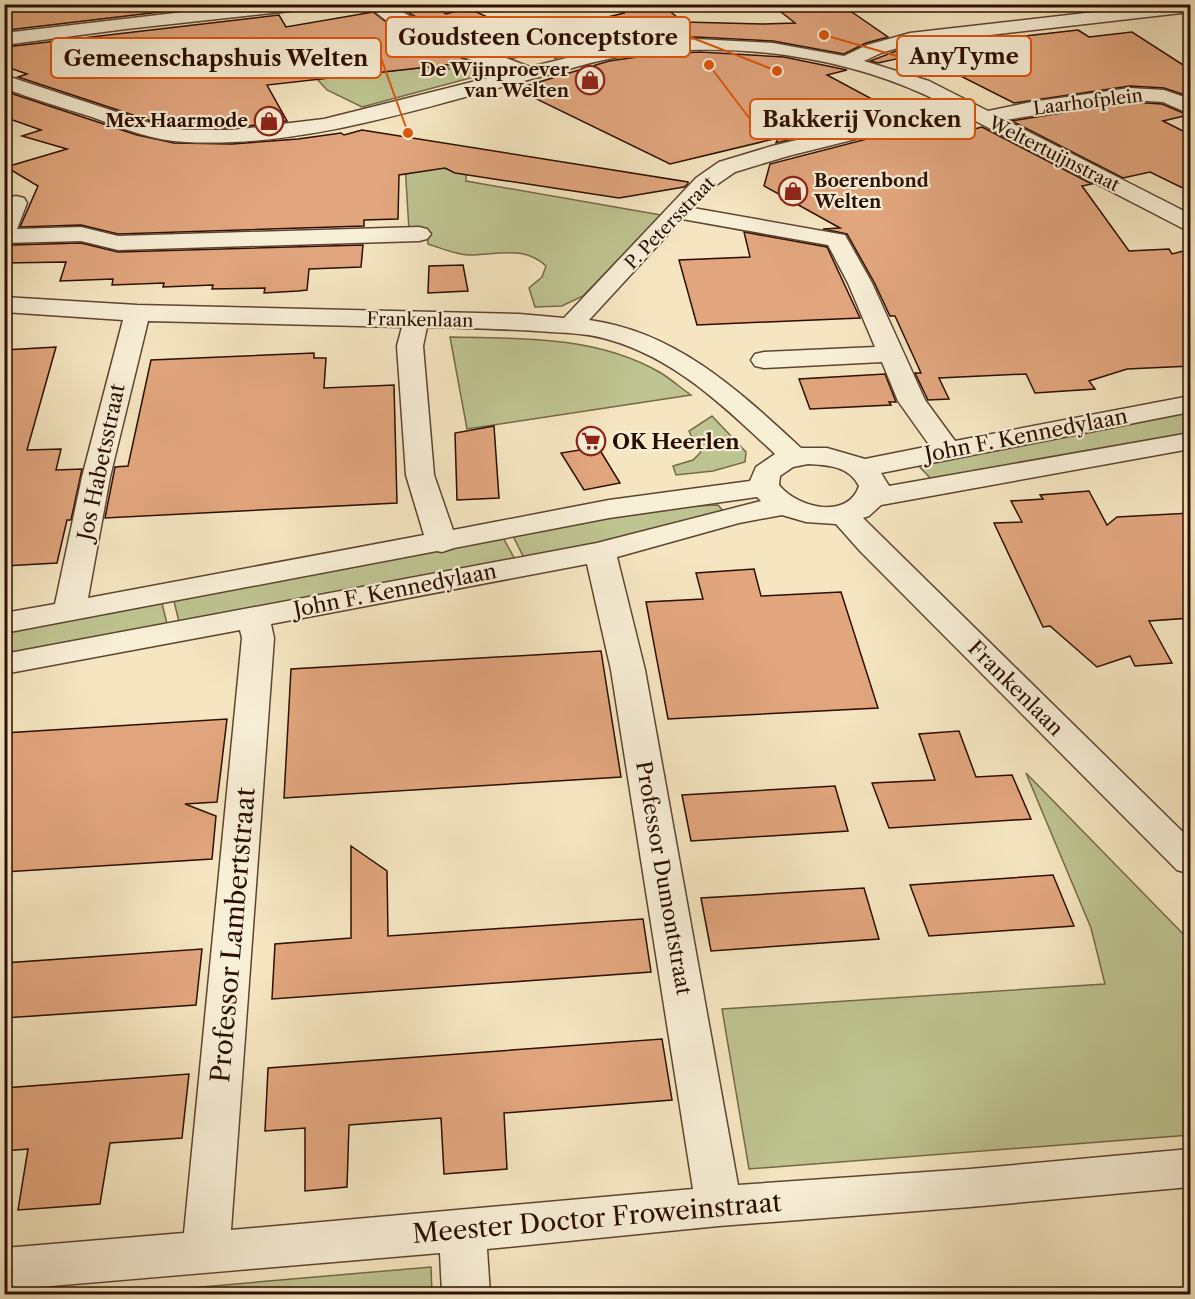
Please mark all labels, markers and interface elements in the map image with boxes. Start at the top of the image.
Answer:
callout: Goudsteen Conceptstore [386,17,690,57]
text: Goudsteen Conceptstore [398,24,678,51]
callout: AnyTyme [897,36,1031,76]
callout: Gemeenschapshuis Welten [51,38,381,78]
text: AnyTyme [908,43,1019,70]
text: Gemeenschapshuis Welten [64,45,368,72]
place label: De Wijnproever van Welten [420,59,570,102]
shop icon: De Wijnproever van Welten [574,64,606,96]
street label: Laarhofplein [1032,84,1144,120]
callout: Bakkerij Voncken [750,99,975,139]
shop icon: Mex Haarmode [253,105,285,137]
text: Bakkerij Voncken [762,106,962,133]
place label: Mex Haarmode [105,110,248,132]
street label: Weltertuijnstraat [984,111,1124,197]
place label: Boerenbond Welten [813,170,929,213]
street label: P. Petersstraat [620,172,720,274]
shop icon: Boerenbond Welten [777,175,809,207]
street label: Frankenlaan [367,308,473,332]
street label: Jos Habetsstraat [72,381,130,546]
street label: John F. Kennedylaan [919,403,1130,468]
supermarket icon: OK Heerlen [575,425,607,457]
place label: OK Heerlen [612,429,740,454]
street label: John F. Kennedylaan [288,558,499,623]
street label: Frankenlaan [963,635,1069,741]
street label: Professor Dumontstraat [631,759,697,998]
street label: Professor Lambertstraat [204,785,262,1084]
street label: Meester Doctor Froweinstraat [411,1186,784,1250]

